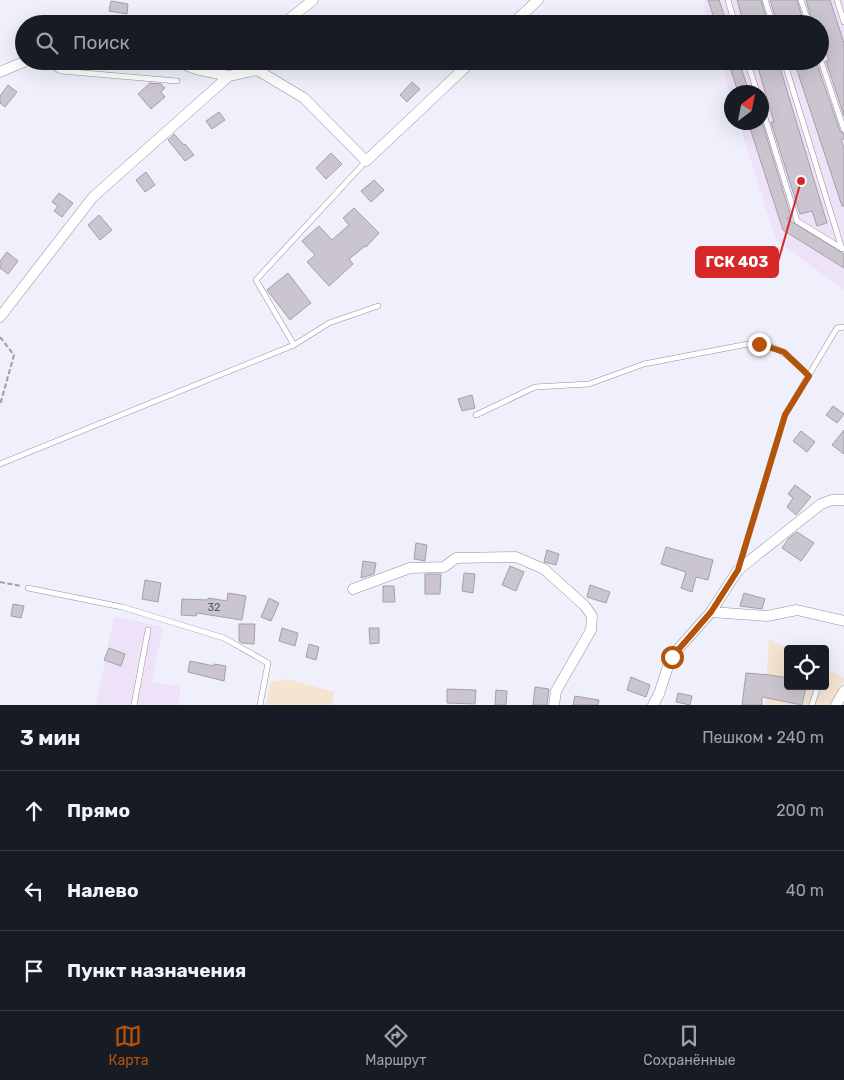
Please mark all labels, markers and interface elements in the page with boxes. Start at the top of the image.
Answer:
search box [15,15,829,70]
icon: search [33,29,61,57]
text: Поиск [73,31,130,54]
north arrow [724,85,769,130]
callout: ГСК 403 [696,247,778,277]
text: ГСК 403 [706,253,769,271]
route end [748,333,771,356]
house number: 32 [207,601,221,614]
map controls [784,645,829,690]
button: locate [784,645,829,690]
route start [661,646,684,669]
text: 3 мин [20,725,80,750]
text: Пешком · 240 m [702,728,824,747]
icon: ahead [20,797,48,825]
text: Прямо [67,799,130,822]
text: 200 m [776,801,824,820]
icon: left [20,877,48,905]
text: Налево [67,879,139,902]
text: 40 m [786,881,824,900]
icon: arrive [20,957,48,985]
text: Пункт назначения [67,959,246,982]
tab: Карта [108,1022,148,1069]
tab: Маршрут [365,1022,426,1069]
tab: Сохранённые [643,1022,736,1069]

